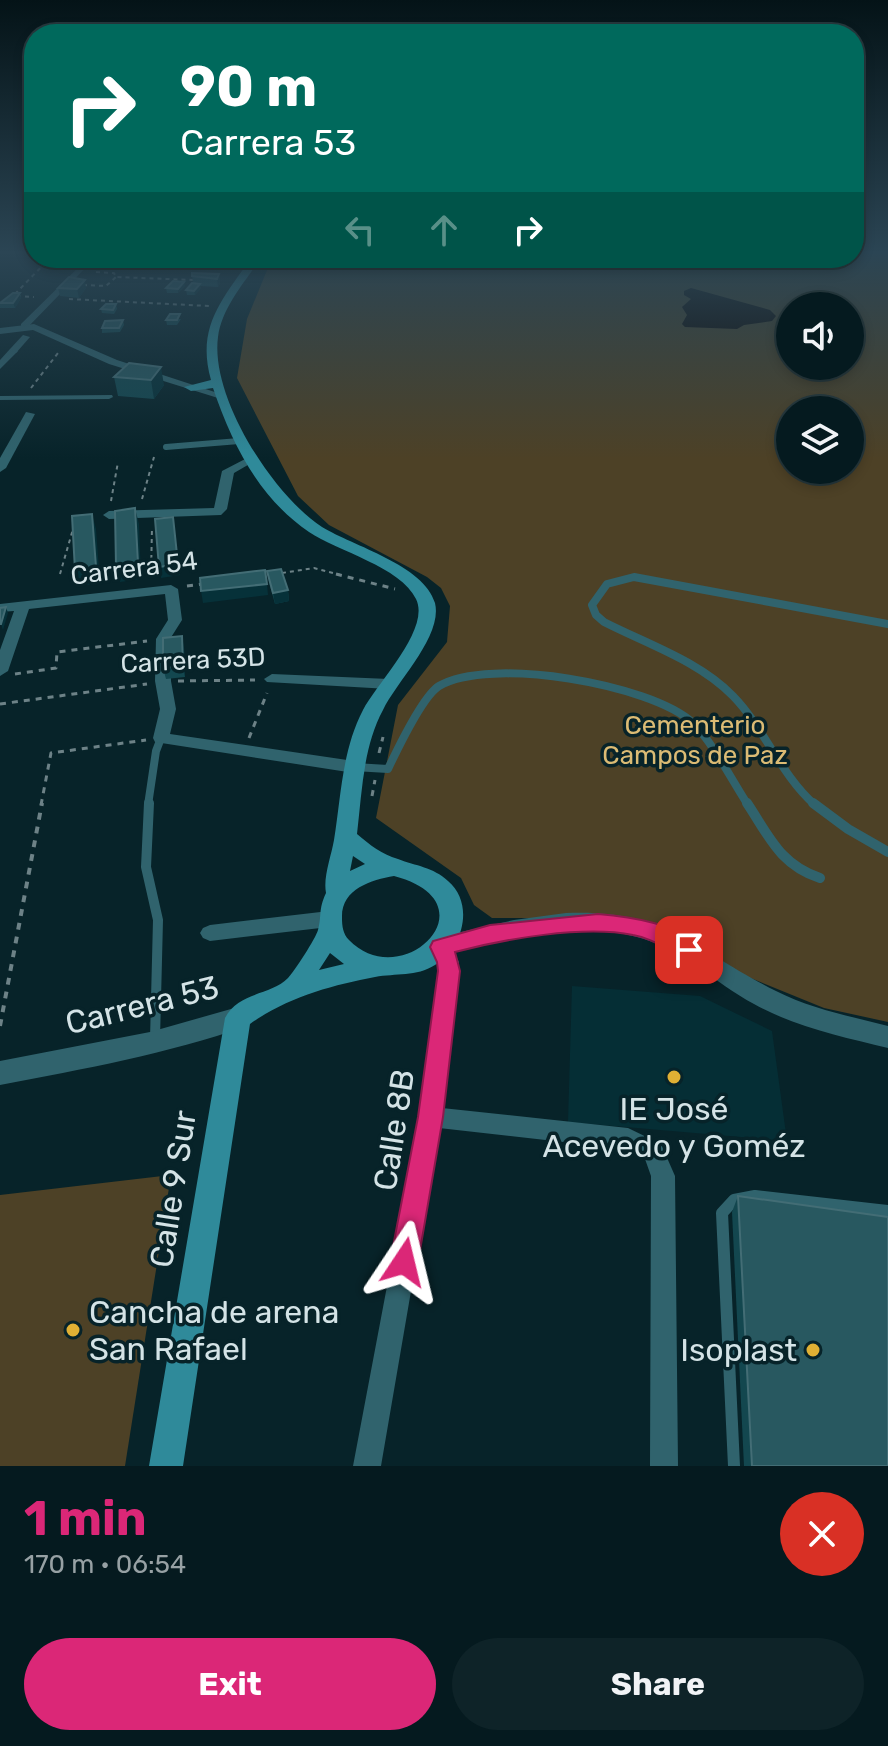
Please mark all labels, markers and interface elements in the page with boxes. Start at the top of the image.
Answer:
text: 90 m [180,54,317,120]
icon: right [48,56,152,160]
text: Carrera 53 [180,121,356,164]
icon: left [338,208,382,252]
icon: ahead [422,208,466,252]
icon: right [506,208,550,252]
map controls [776,292,864,484]
button: sound [776,292,864,380]
button: layers [776,396,864,484]
street label: Carrera 54 [69,545,199,592]
street label: Carrera 53D [120,641,266,680]
park label: Cementerio Campos de Paz [602,710,788,771]
pin [655,916,723,984]
icon: arrive [667,928,711,972]
street label: Carrera 53 [61,968,223,1042]
street label: Calle 8B [366,1067,422,1193]
marker: IE José Acevedo y Goméz [665,1068,683,1086]
place label: IE José Acevedo y Goméz [542,1090,806,1165]
street label: Calle 9 Sur [142,1108,204,1270]
position arrow [362,1220,446,1304]
place label: Cancha de arena San Rafael [89,1293,339,1368]
marker: Cancha de arena San Rafael [64,1321,82,1339]
place label: Isoplast [680,1331,797,1369]
marker: Isoplast [804,1341,822,1359]
text: 1 min [24,1490,147,1547]
button: close [780,1492,864,1576]
text: 170 m · 06:54 [24,1549,186,1580]
button: Exit [24,1638,436,1730]
button: Share [452,1638,864,1730]

